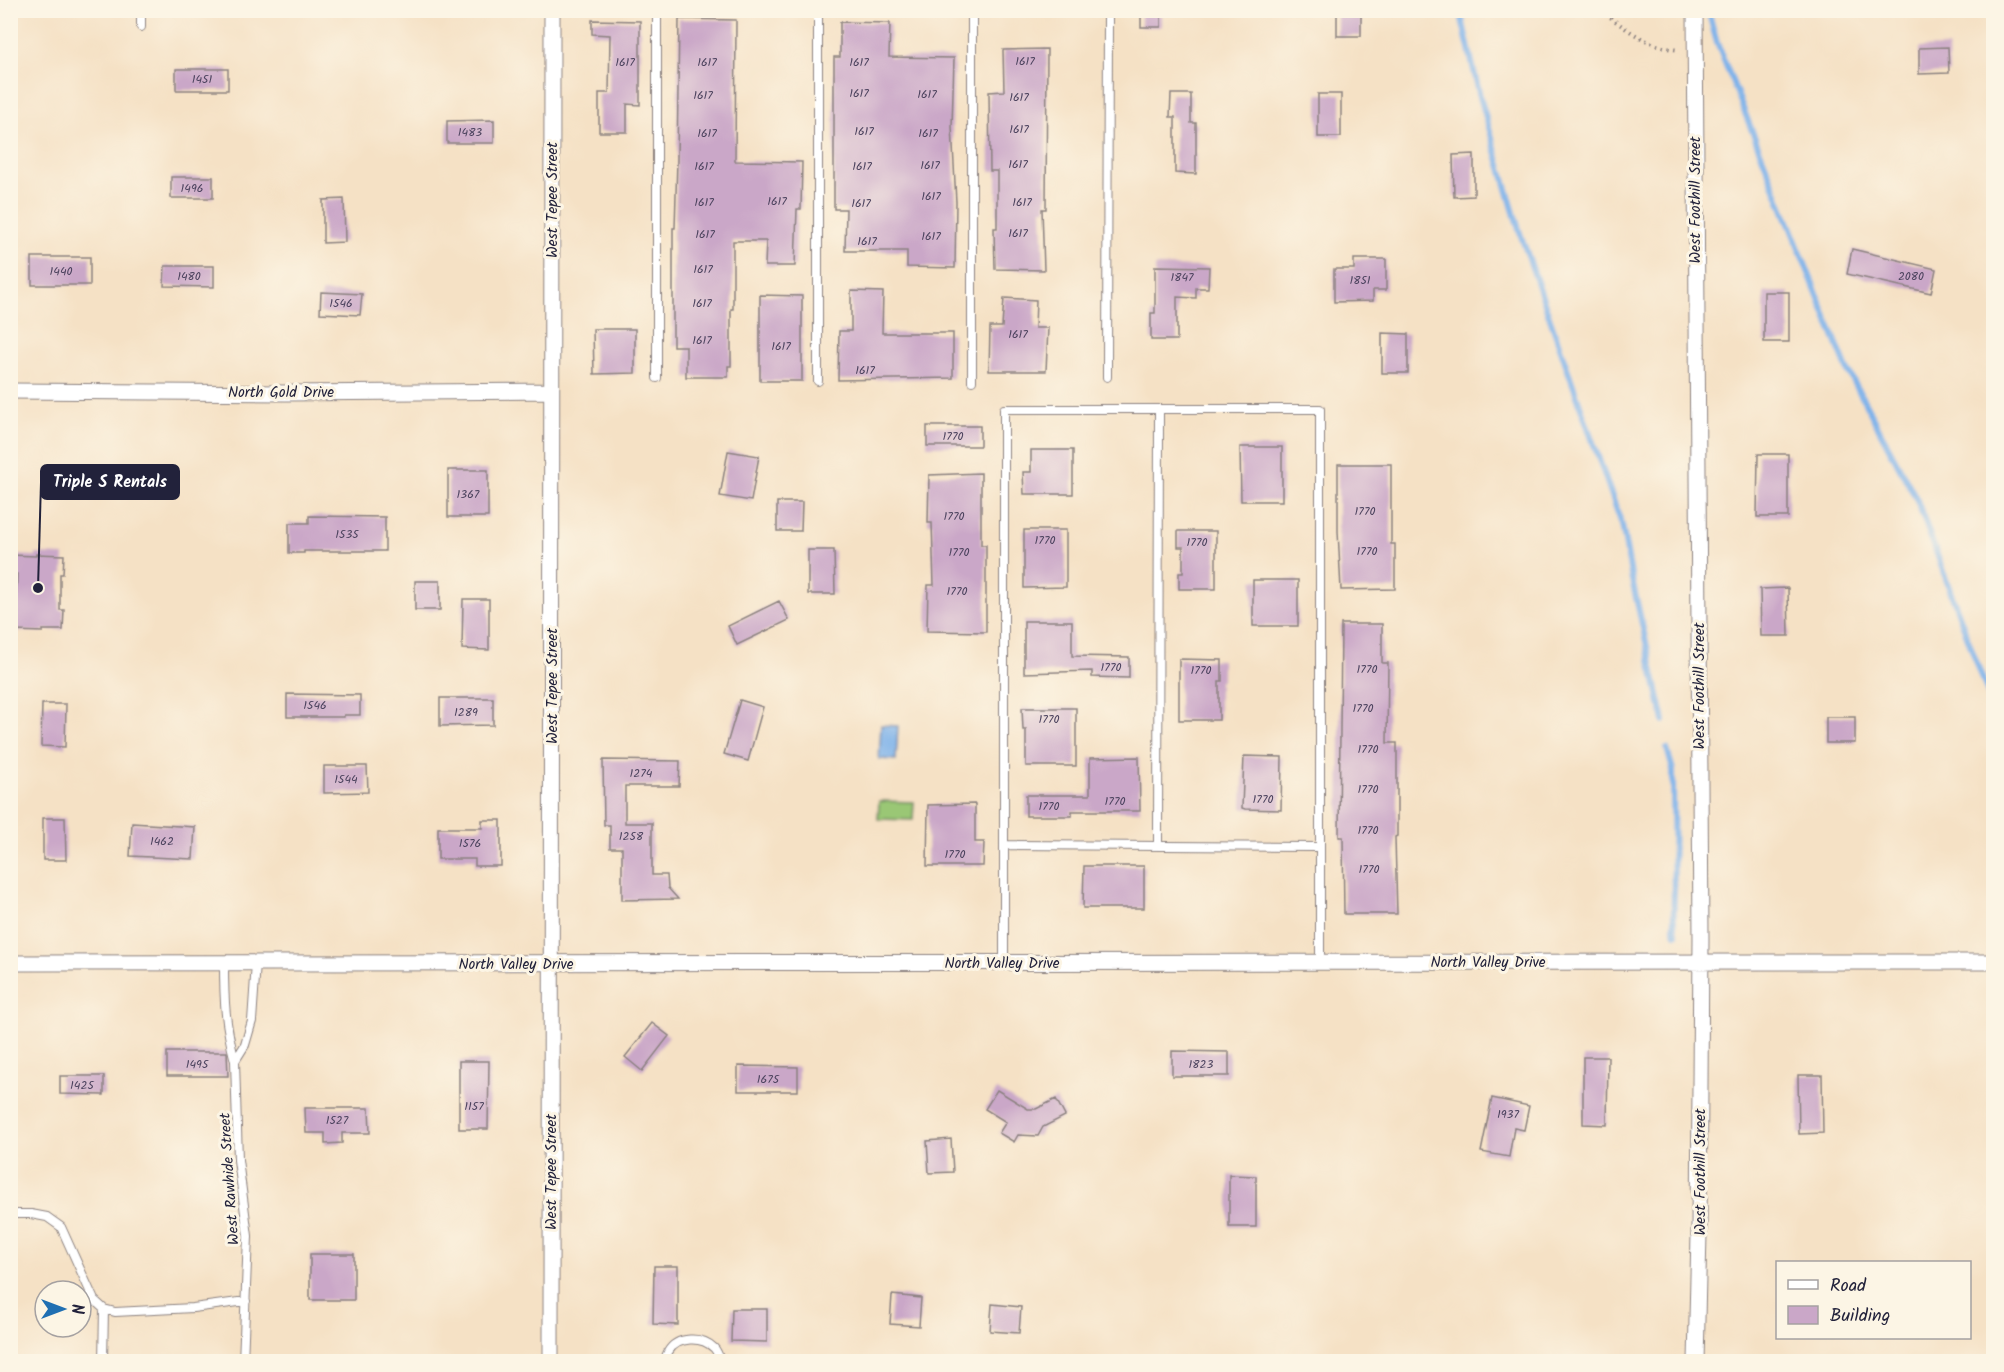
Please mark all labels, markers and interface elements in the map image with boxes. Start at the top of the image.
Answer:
house number: 1617 [1015,52,1035,71]
house number: 1617 [615,53,635,72]
house number: 1617 [697,53,717,72]
house number: 1617 [849,53,869,72]
house number: 1451 [192,70,213,89]
house number: 1617 [849,84,869,103]
house number: 1617 [917,85,937,104]
house number: 1617 [693,86,713,105]
house number: 1617 [1009,88,1029,107]
house number: 1617 [1009,120,1029,139]
house number: 1617 [854,122,874,141]
house number: 1483 [458,123,482,142]
house number: 1617 [697,124,717,143]
house number: 1617 [918,124,938,143]
street label: West Foothill Street [1684,136,1708,263]
street label: West Tepee Street [541,142,565,258]
house number: 1617 [1008,155,1028,174]
house number: 1617 [920,156,940,175]
house number: 1617 [694,157,714,176]
house number: 1617 [852,157,872,176]
house number: 1496 [181,179,203,198]
house number: 1617 [921,187,941,206]
house number: 1617 [767,192,787,211]
house number: 1617 [694,193,714,212]
house number: 1617 [1012,193,1032,212]
house number: 1617 [851,194,871,213]
house number: 1617 [1008,224,1028,243]
house number: 1617 [695,225,715,244]
house number: 1617 [921,227,941,246]
house number: 1617 [857,232,877,251]
house number: 1617 [693,260,713,279]
house number: 1440 [50,262,73,281]
house number: 1480 [177,267,201,286]
house number: 2080 [1898,267,1924,286]
house number: 1847 [1170,268,1194,287]
house number: 1851 [1349,271,1371,290]
house number: 1546 [329,294,353,313]
house number: 1617 [692,294,712,313]
house number: 1617 [1008,325,1028,344]
house number: 1617 [692,331,712,350]
house number: 1617 [771,337,791,356]
house number: 1617 [855,361,875,380]
street label: North Gold Drive [228,381,334,405]
house number: 1770 [943,427,963,446]
callout: Triple S Rentals [41,465,179,499]
text: Triple S Rentals [53,470,167,495]
house number: 1367 [457,485,480,504]
house number: 1770 [1355,502,1375,521]
house number: 1770 [944,507,964,526]
house number: 1535 [335,525,360,544]
house number: 1770 [1035,531,1055,550]
house number: 1770 [1187,533,1207,552]
house number: 1770 [1357,542,1377,561]
house number: 1770 [949,543,969,562]
house number: 1770 [947,582,967,601]
street label: West Foothill Street [1688,622,1712,749]
street label: West Tepee Street [541,628,565,744]
house number: 1770 [1101,658,1121,677]
house number: 1770 [1357,660,1377,679]
house number: 1770 [1191,661,1211,680]
house number: 1546 [303,696,327,715]
house number: 1770 [1353,699,1373,718]
house number: 1289 [454,703,478,722]
house number: 1770 [1039,710,1059,729]
house number: 1770 [1358,740,1378,759]
house number: 1274 [630,764,653,783]
house number: 1544 [334,770,358,789]
house number: 1770 [1358,780,1378,799]
house number: 1770 [1253,790,1273,809]
house number: 1770 [1105,792,1125,811]
house number: 1770 [1039,797,1059,816]
house number: 1770 [1358,821,1378,840]
house number: 1258 [619,827,644,846]
house number: 1462 [150,832,174,851]
house number: 1576 [459,834,481,853]
house number: 1770 [945,845,965,864]
house number: 1770 [1359,860,1379,879]
street label: North Valley Drive [1430,951,1546,975]
street label: North Valley Drive [944,952,1060,976]
street label: North Valley Drive [458,953,574,977]
house number: 1495 [186,1055,210,1074]
house number: 1823 [1189,1055,1214,1074]
house number: 1675 [757,1070,781,1089]
house number: 1425 [70,1076,95,1095]
house number: 1157 [464,1097,484,1116]
house number: 1937 [1497,1105,1519,1124]
street label: West Foothill Street [1689,1108,1713,1235]
house number: 1527 [326,1111,349,1130]
street label: West Rawhide Street [213,1112,247,1246]
street label: West Tepee Street [540,1114,564,1230]
legend [1776,1261,1971,1339]
text: Road [1830,1272,1867,1301]
north arrow [33,1279,93,1339]
text: Building [1830,1302,1890,1331]
text: N [64,1304,89,1314]

